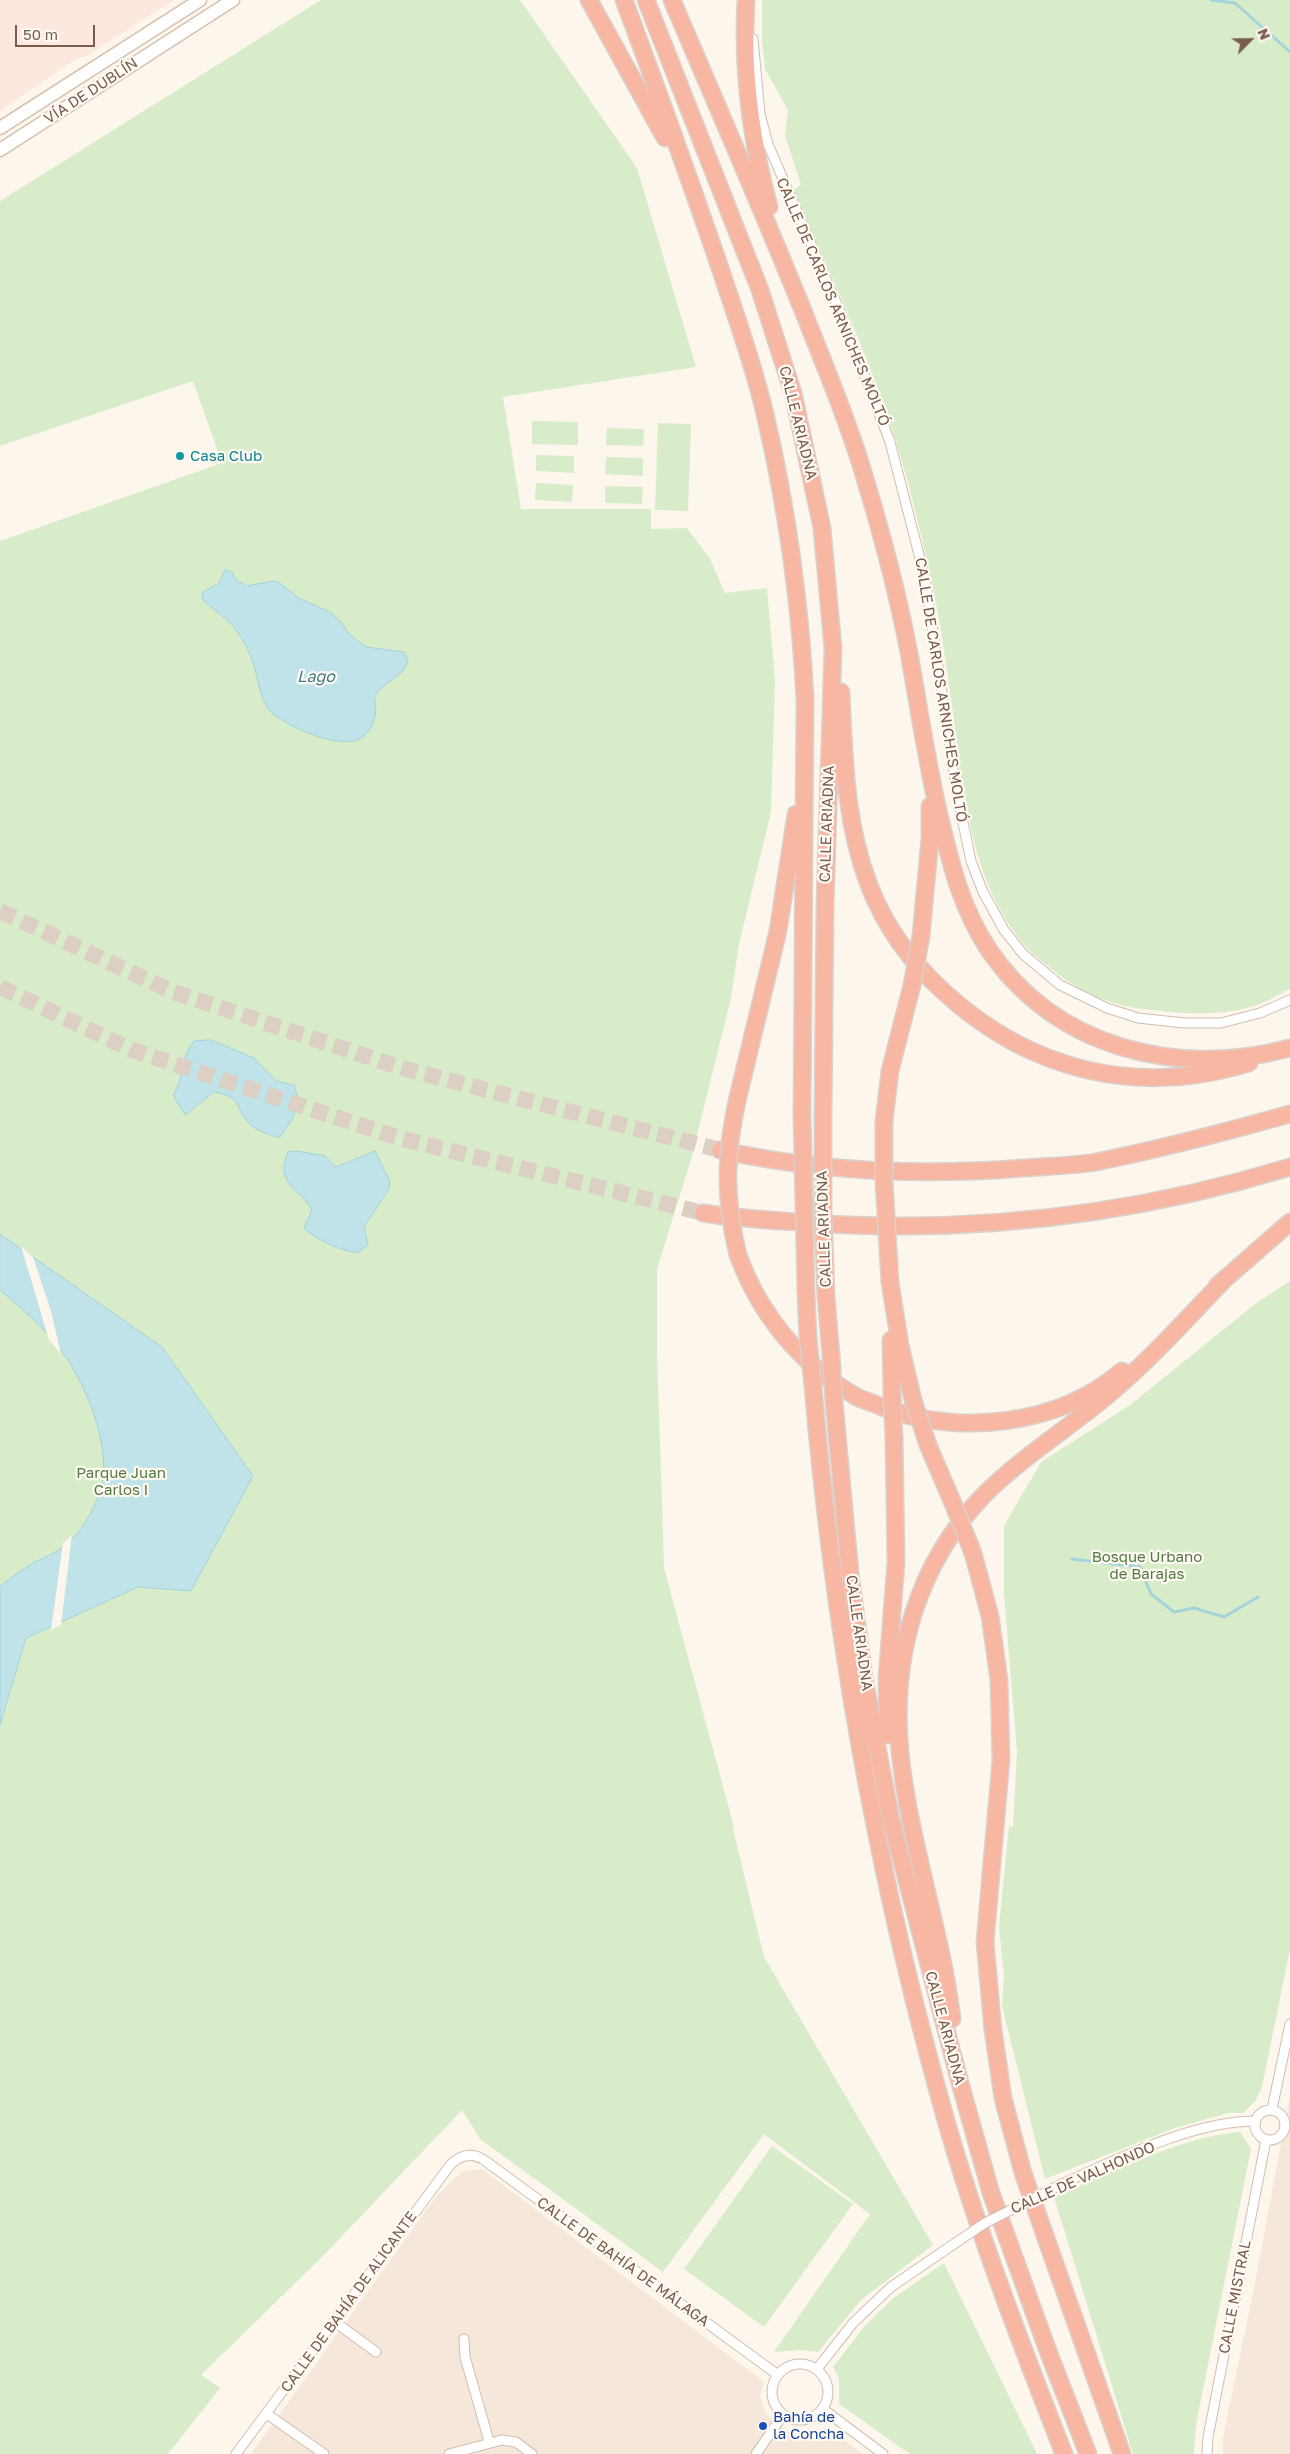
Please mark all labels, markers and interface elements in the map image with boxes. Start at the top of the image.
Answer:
scale bar [18,15,98,47]
north arrow [1225,15,1275,65]
text: 50 m [23,25,58,43]
text: N [1254,26,1274,42]
street label: VÍA DE DUBLÍN [41,54,141,128]
street label: CALLE DE CARLOS ARNICHES MOLTÓ [772,175,894,429]
street label: CALLE ARIADNA [775,364,821,482]
place label: Casa Club [190,447,262,465]
marker: Casa Club [174,450,186,462]
street label: CALLE DE CARLOS ARNICHES MOLTÓ [911,556,971,824]
water label: Lago [297,667,335,687]
street label: CALLE ARIADNA [816,765,838,883]
street label: CALLE ARIADNA [813,1170,835,1288]
park label: Parque Juan Carlos I [76,1464,166,1499]
park label: Bosque Urbano de Barajas [1092,1548,1202,1583]
street label: CALLE ARIADNA [842,1574,876,1692]
street label: CALLE ARIADNA [921,1969,969,2087]
street label: CALLE DE VALHONDO [1008,2138,1158,2218]
street label: CALLE DE BAHÍA DE MÁLAGA [533,2193,713,2331]
street label: CALLE DE BAHÍA DE ALICANTE [277,2208,421,2396]
street label: CALLE MISTRAL [1215,2239,1255,2355]
place label: Bahía de la Concha [773,2408,844,2443]
marker: Bahía de la Concha [757,2420,769,2432]

